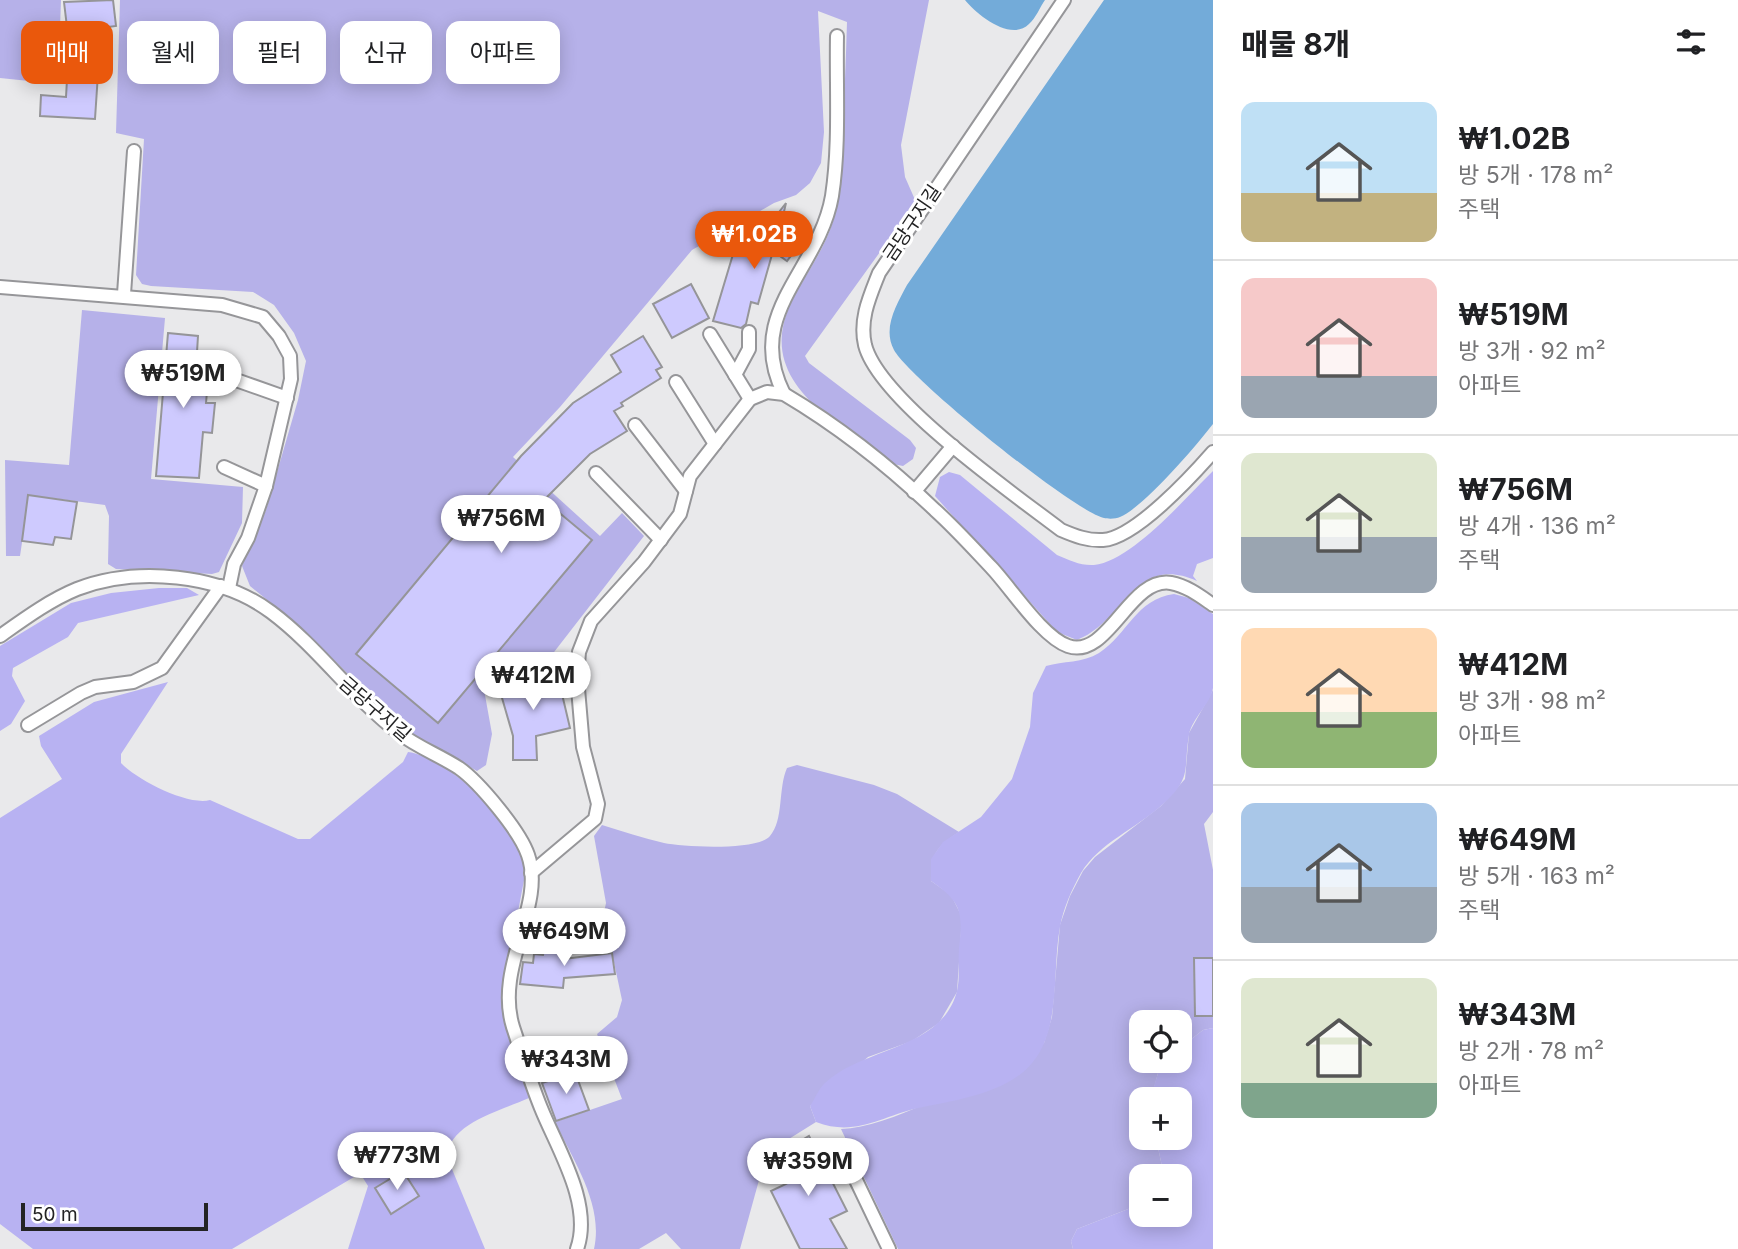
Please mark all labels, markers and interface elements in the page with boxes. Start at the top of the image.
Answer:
chip: 매매 [21,21,113,84]
chip: 월세 [127,21,219,84]
chip: 필터 [233,21,326,84]
chip: 신규 [340,21,432,84]
chip: 아파트 [446,21,560,84]
icon: filters [1672,23,1710,61]
text: 매물 8개 [1241,26,1350,62]
text: ₩1.02B [1458,120,1570,156]
icon: home [1297,130,1381,214]
text: 방 5개 · 178 m² [1458,161,1613,189]
street label: 금당구지길 [878,180,946,266]
text: 주택 [1458,195,1500,223]
pin: ₩1.02B [697,212,811,271]
text: ₩1.02B [711,220,797,248]
text: ₩519M [1458,296,1569,332]
icon: home [1297,306,1381,390]
text: 방 3개 · 92 m² [1458,337,1606,365]
pin: ₩519M [134,350,232,410]
text: ₩519M [141,359,225,387]
text: 아파트 [1458,371,1521,399]
text: ₩756M [1458,471,1573,507]
icon: home [1297,481,1381,565]
pin: ₩756M [452,496,550,555]
text: ₩756M [457,504,545,532]
text: 방 4개 · 136 m² [1458,512,1616,540]
text: 주택 [1458,546,1500,574]
text: ₩412M [1458,646,1568,682]
pin: ₩412M [484,652,582,712]
icon: home [1297,656,1381,740]
text: ₩412M [491,661,575,689]
street label: 금당구지길 [334,672,416,746]
text: 방 3개 · 98 m² [1458,687,1606,715]
text: 아파트 [1458,721,1521,749]
text: ₩649M [1458,821,1576,857]
icon: home [1297,831,1381,915]
text: 방 5개 · 163 m² [1458,862,1615,890]
text: 주택 [1458,896,1500,924]
pin: ₩649M [515,908,613,968]
text: ₩649M [519,917,609,945]
text: ₩343M [1458,996,1576,1032]
icon: home [1297,1006,1381,1090]
map controls [1129,1010,1192,1227]
button: locate [1129,1010,1192,1073]
pin: ₩343M [517,1036,615,1096]
text: 방 2개 · 78 m² [1458,1037,1604,1065]
text: ₩343M [521,1045,611,1073]
text: 아파트 [1458,1071,1521,1099]
button: + [1129,1087,1192,1150]
pin: ₩773M [348,1132,446,1192]
pin: ₩359M [759,1138,857,1198]
text: ₩773M [353,1141,441,1169]
text: ₩359M [763,1147,853,1175]
button: − [1129,1164,1192,1227]
scale bar [21,1200,208,1232]
text: 50 m [32,1203,78,1226]

